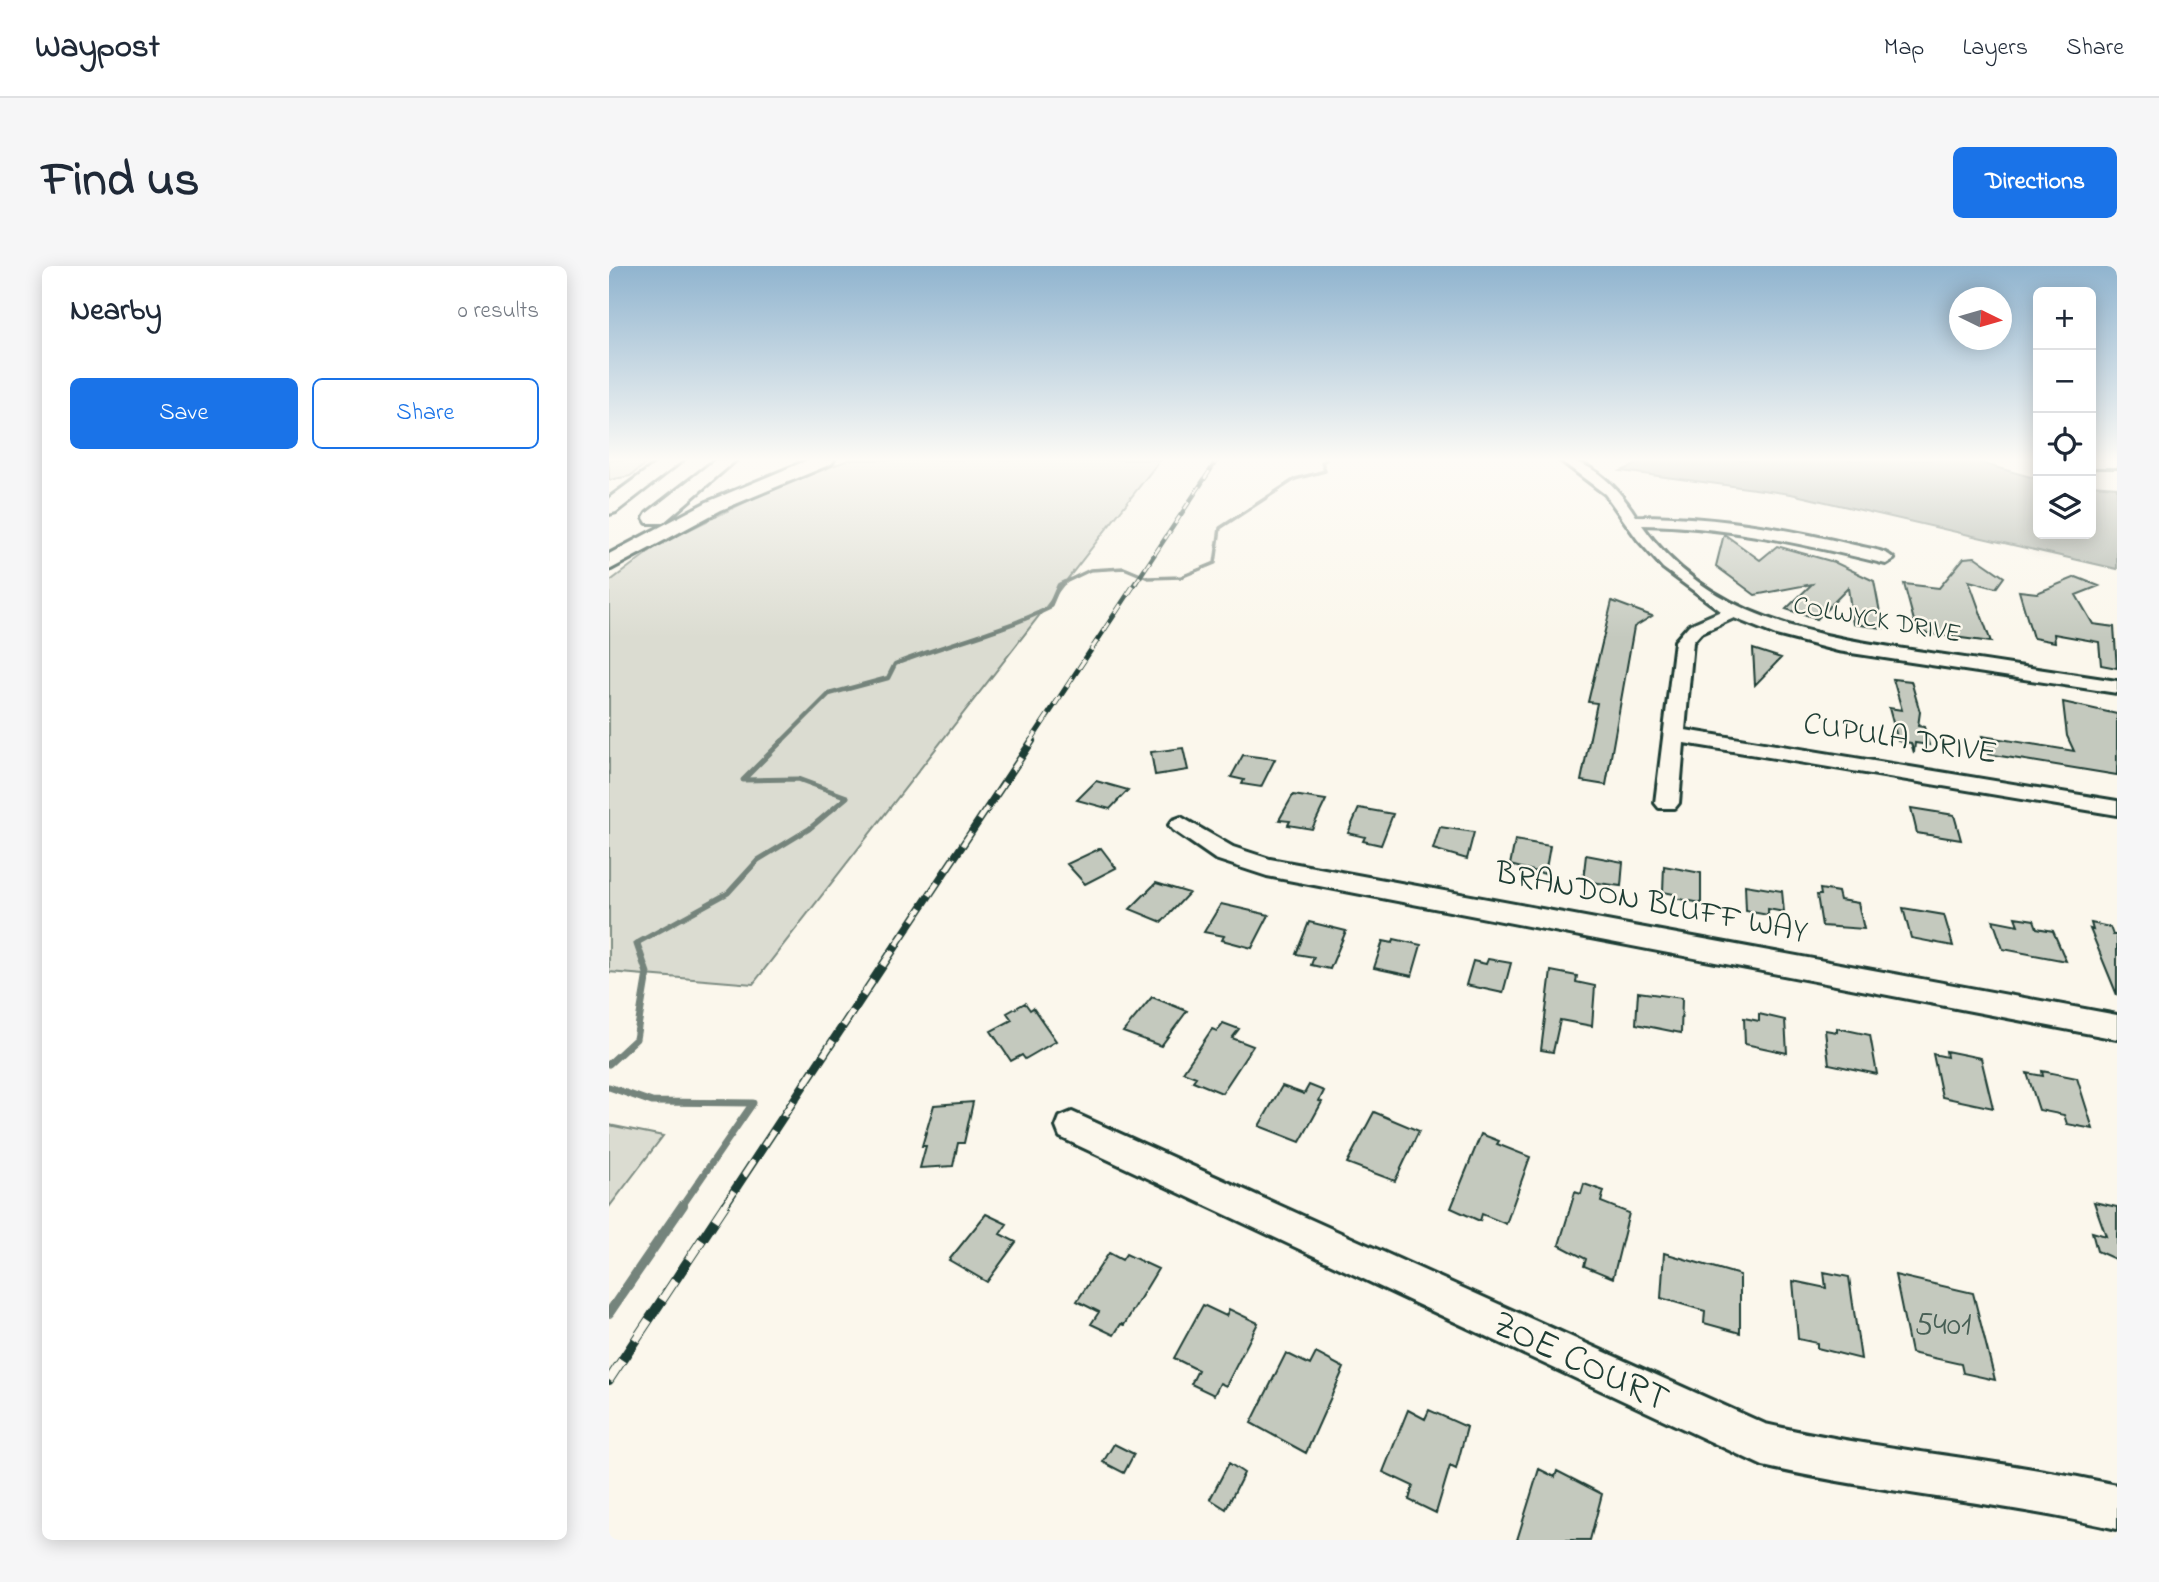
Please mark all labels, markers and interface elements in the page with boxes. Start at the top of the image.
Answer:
text: Waypost [35,24,160,72]
text: Map [1884,31,1924,66]
text: Layers [1962,31,2028,66]
text: Share [2066,31,2124,66]
text: Find us [42,146,199,218]
button: Directions [1953,147,2117,218]
north arrow [1949,287,2012,350]
map controls [2033,287,2096,539]
button: + [2033,287,2096,350]
text: Nearby [70,290,162,334]
text: 0 results [458,295,539,328]
button: − [2033,350,2096,413]
button: Save [70,378,298,449]
button: Share [312,378,539,449]
button: locate [2033,413,2096,476]
button: layers [2033,476,2096,539]
street label: COLWYCK DRIVE [1790,588,1964,654]
street label: CUPULA DRIVE [1800,702,2000,778]
street label: BRANDON BLUFF WAY [1490,851,1811,957]
street label: ZOE COURT [1482,1298,1678,1428]
house number: 5401 [1914,1302,1972,1350]

